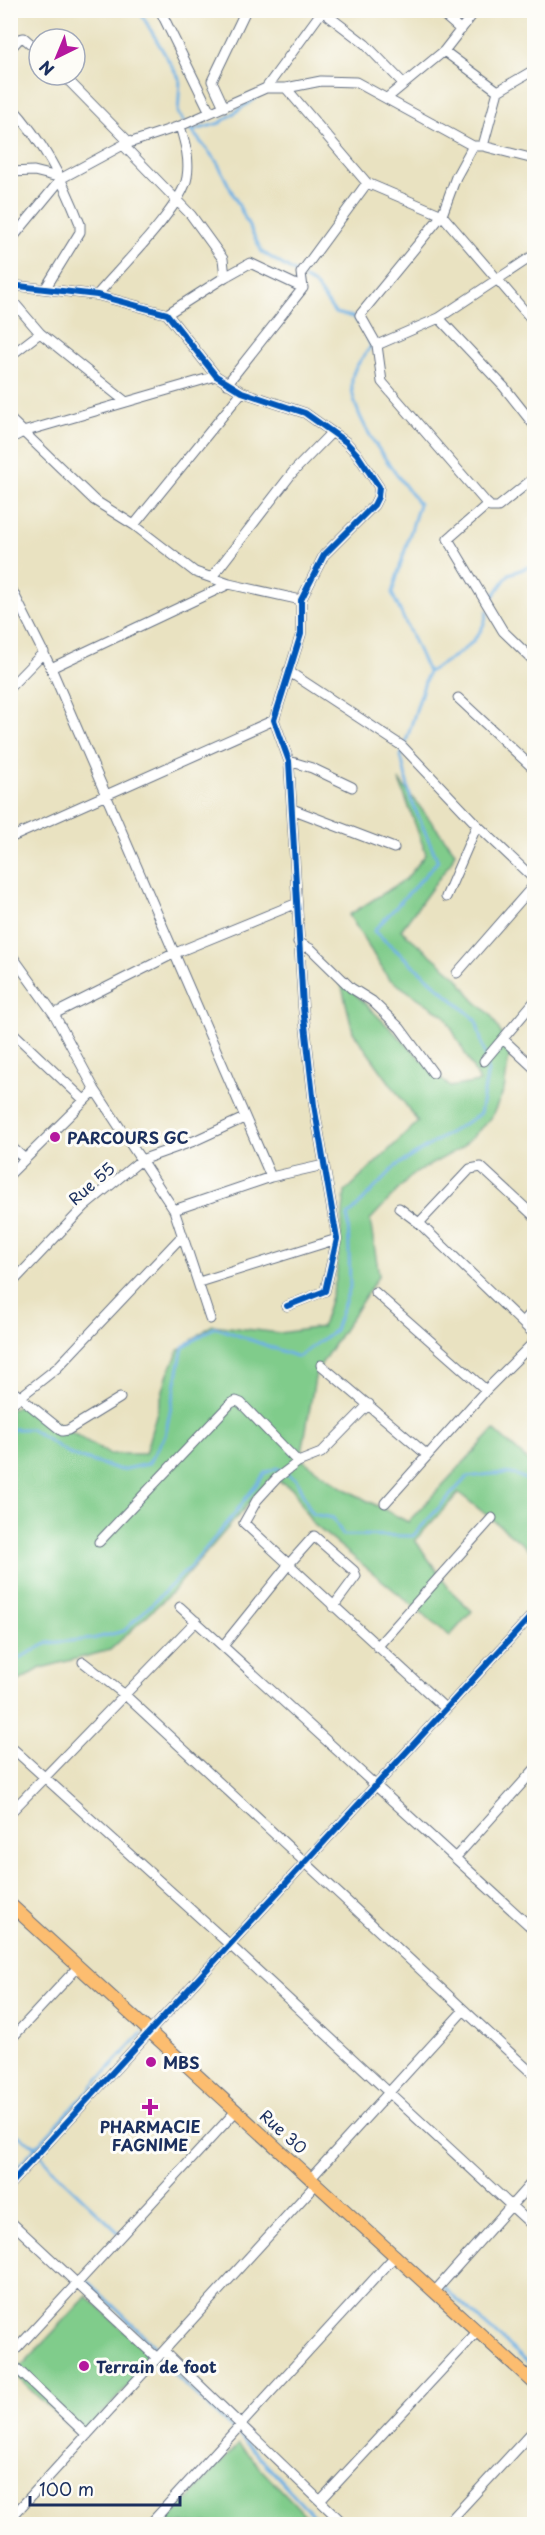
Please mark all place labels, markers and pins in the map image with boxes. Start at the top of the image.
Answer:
place label: PARCOURS GC [67,1125,189,1149]
marker: PARCOURS GC [48,1130,62,1144]
place label: MBS [163,2050,199,2074]
marker: MBS [144,2055,158,2069]
marker: PHARMACIE FAGNIME [143,2100,157,2114]
place label: PHARMACIE FAGNIME [100,2114,200,2156]
place label: Terrain de foot [96,2354,217,2378]
marker: Terrain de foot [77,2359,91,2373]

